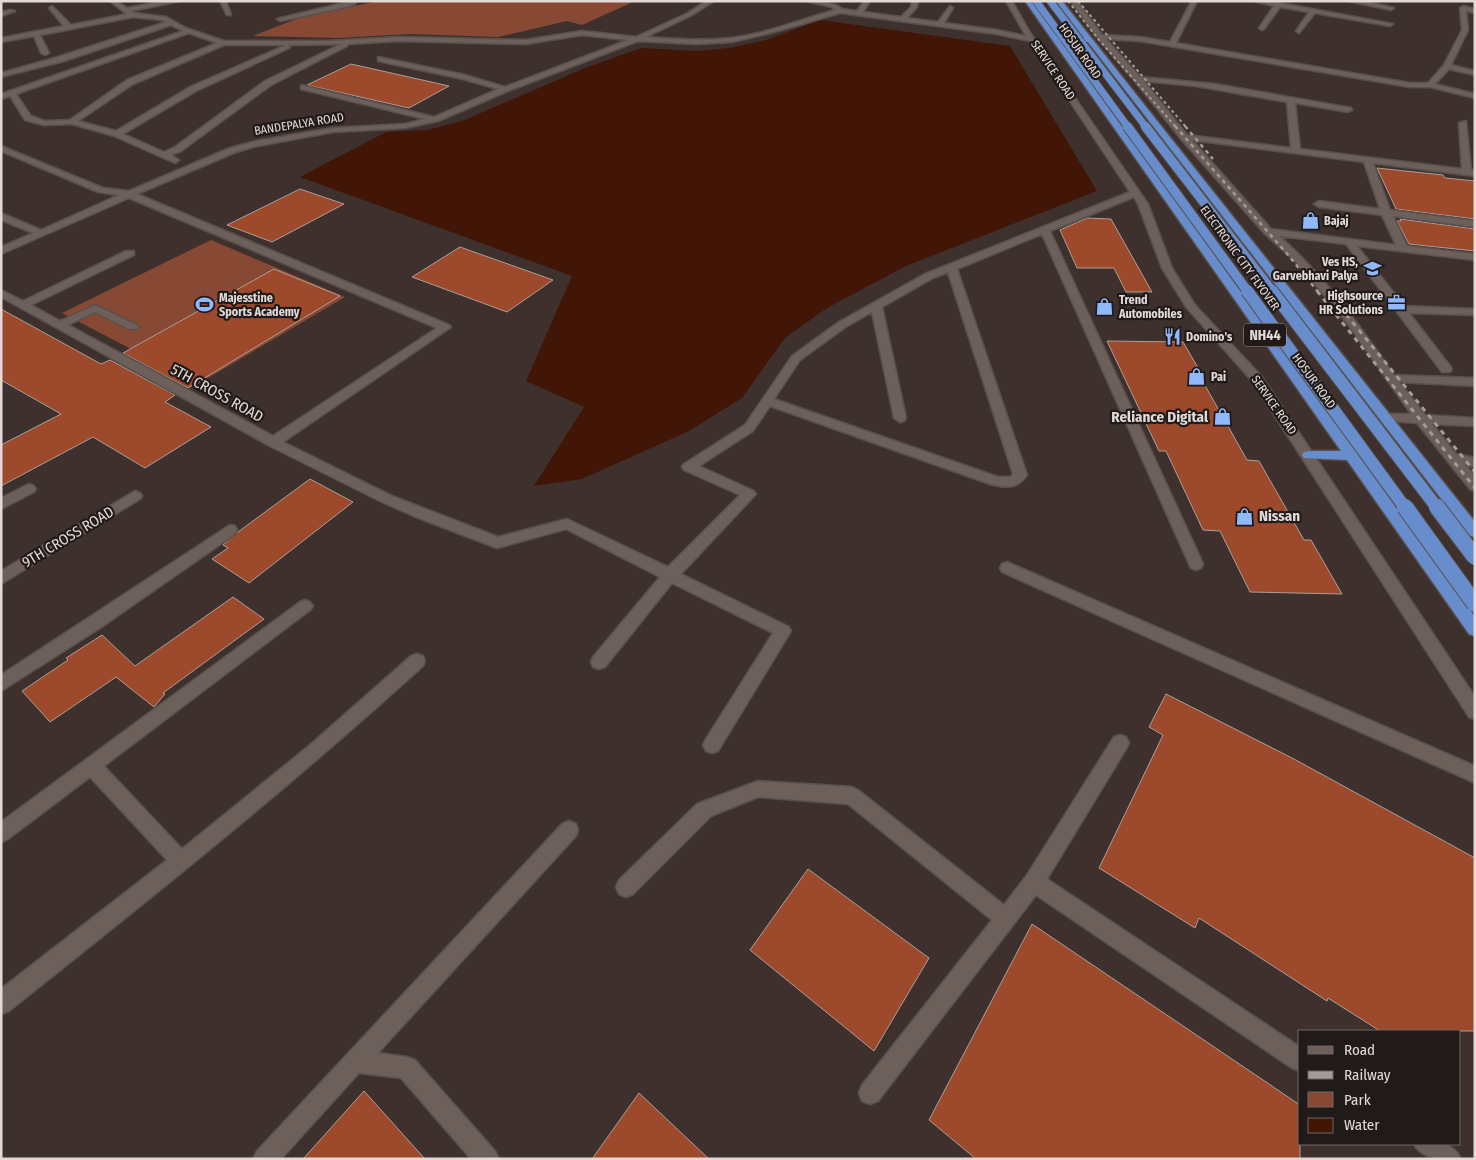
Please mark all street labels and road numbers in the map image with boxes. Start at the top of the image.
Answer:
street label: HOSUR ROAD [1056,21,1104,81]
street label: SERVICE ROAD [1028,37,1078,103]
street label: BANDEPALYA ROAD [253,110,345,138]
street label: ELECTRONIC CITY FLYOVER [1197,203,1283,313]
road number: NH44 [1244,324,1286,346]
street label: HOSUR ROAD [1289,351,1339,411]
street label: 5TH CROSS ROAD [168,360,266,426]
street label: SERVICE ROAD [1248,373,1300,437]
street label: 9TH CROSS ROAD [19,503,117,571]

